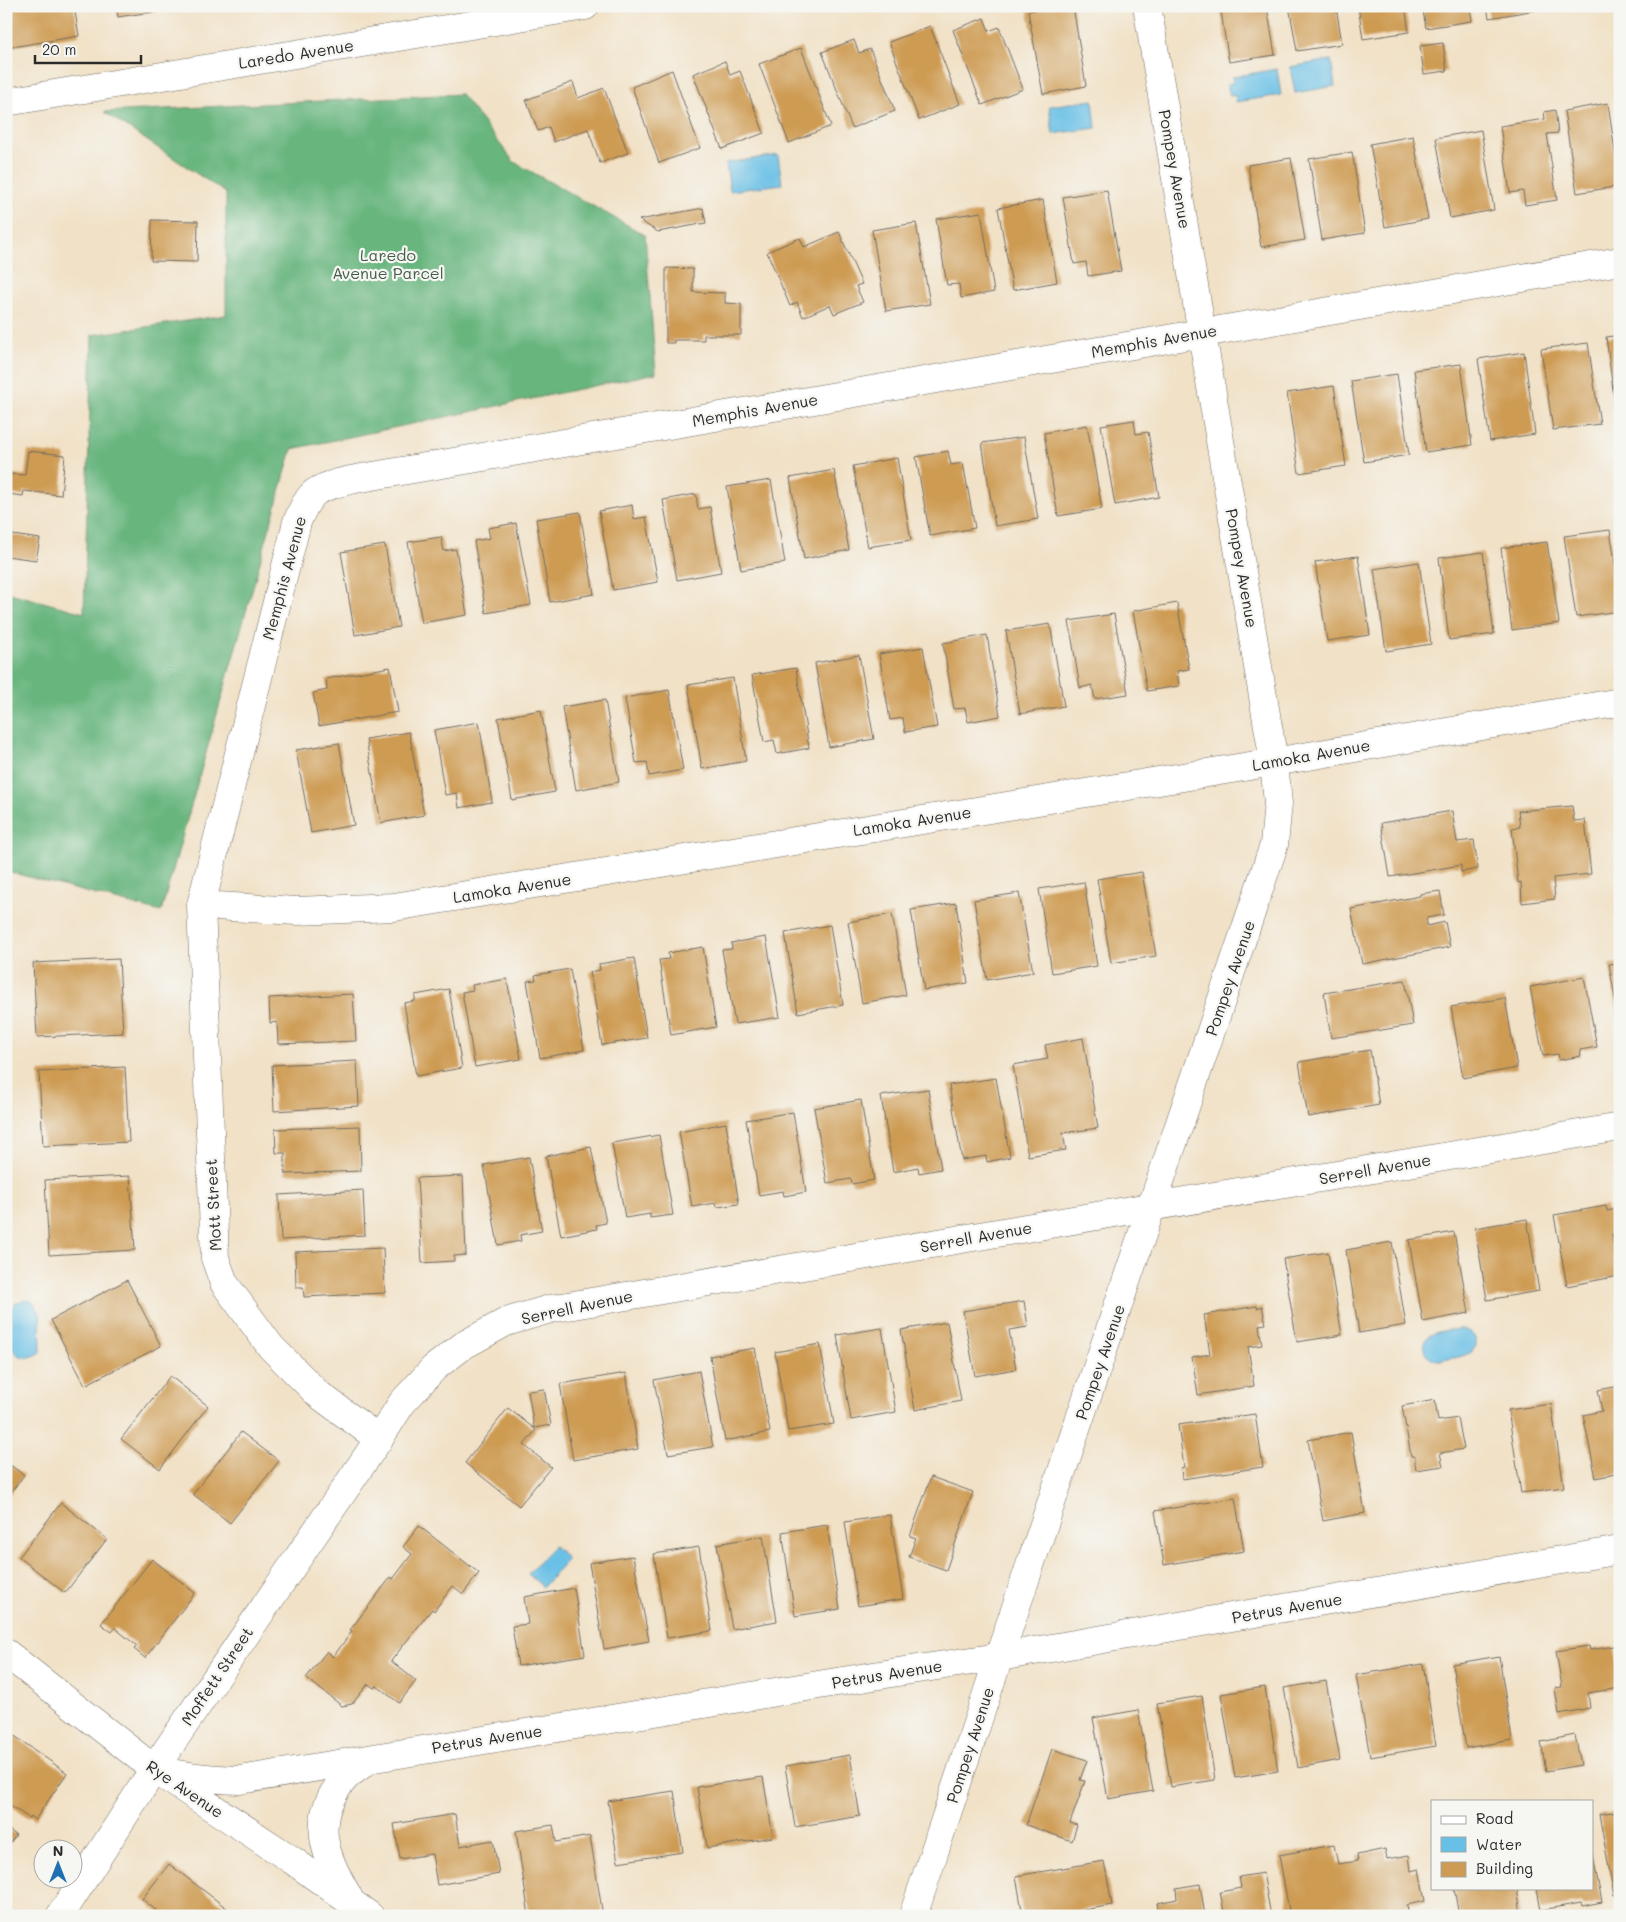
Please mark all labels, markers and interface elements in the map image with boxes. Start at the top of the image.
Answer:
scale bar [35,32,141,64]
street label: Laredo Avenue [237,34,355,73]
text: 20 m [42,39,76,59]
street label: Pompey Avenue [1155,108,1196,230]
park label: Laredo Avenue Parcel [332,244,444,283]
street label: Memphis Avenue [1089,319,1219,362]
street label: Memphis Avenue [690,388,820,431]
street label: Pompey Avenue [1222,507,1263,629]
street label: Memphis Avenue [257,514,310,642]
street label: Lamoka Avenue [1250,734,1372,775]
street label: Lamoka Avenue [851,801,973,840]
street label: Lamoka Avenue [451,868,573,907]
street label: Pompey Avenue [1200,917,1259,1038]
street label: Serrell Avenue [1317,1148,1433,1189]
street label: Mott Street [200,1158,225,1252]
street label: Serrell Avenue [918,1216,1034,1257]
street label: Serrell Avenue [519,1284,635,1329]
street label: Pompey Avenue [1070,1301,1129,1422]
street label: Petrus Avenue [1230,1587,1344,1628]
street label: Moffett Street [176,1622,257,1729]
street label: Petrus Avenue [830,1654,944,1693]
street label: Pompey Avenue [941,1684,998,1805]
street label: Petrus Avenue [430,1719,544,1758]
street label: Rye Avenue [143,1755,228,1822]
legend [1431,1800,1594,1890]
text: Road [1476,1808,1513,1828]
text: Water [1476,1834,1522,1854]
north arrow [32,1840,82,1890]
text: N [53,1841,63,1860]
text: Building [1476,1858,1533,1878]

